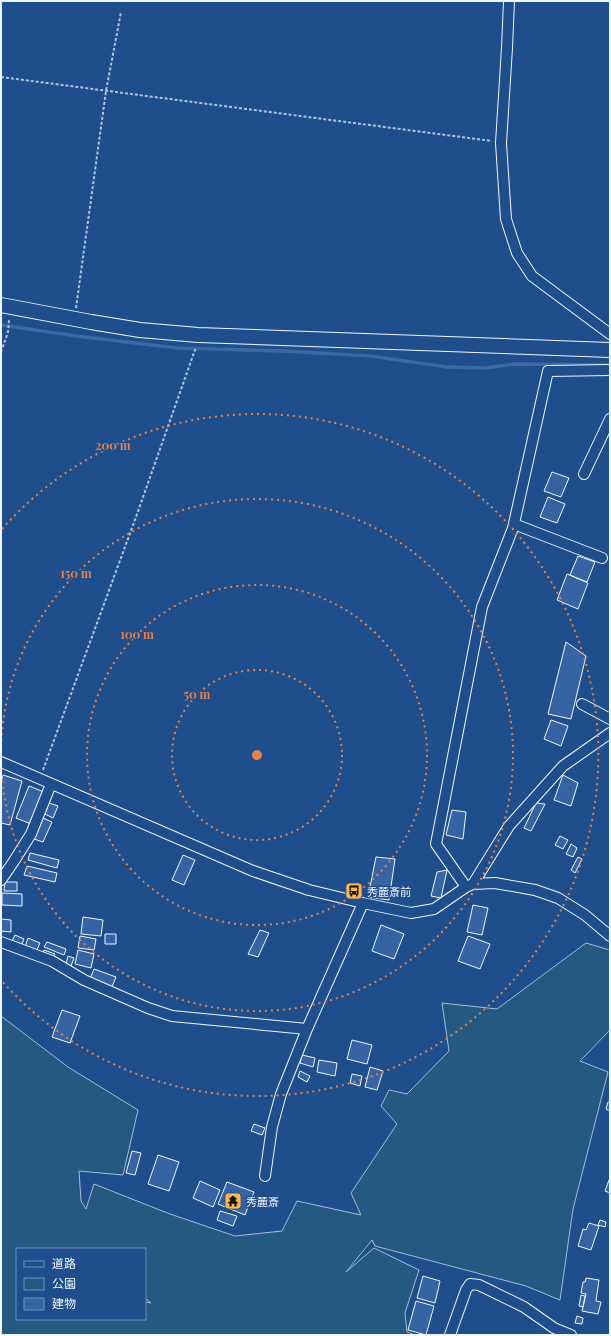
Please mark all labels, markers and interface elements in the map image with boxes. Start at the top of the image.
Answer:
text: 200 m [95,437,131,453]
text: 150 m [60,565,92,581]
text: 100 m [120,626,154,642]
text: 50 m [184,686,211,702]
centre of rings [250,748,264,762]
bus stop icon: 秀麓斎前 [344,881,364,901]
place label: 秀麓斎前 [367,884,411,899]
temple icon: 秀麓斎 [223,1191,243,1211]
place label: 秀麓斎 [246,1194,279,1209]
legend [16,1248,146,1320]
text: 道路 [52,1255,76,1271]
text: 公園 [52,1275,76,1291]
text: 建物 [52,1295,76,1311]

